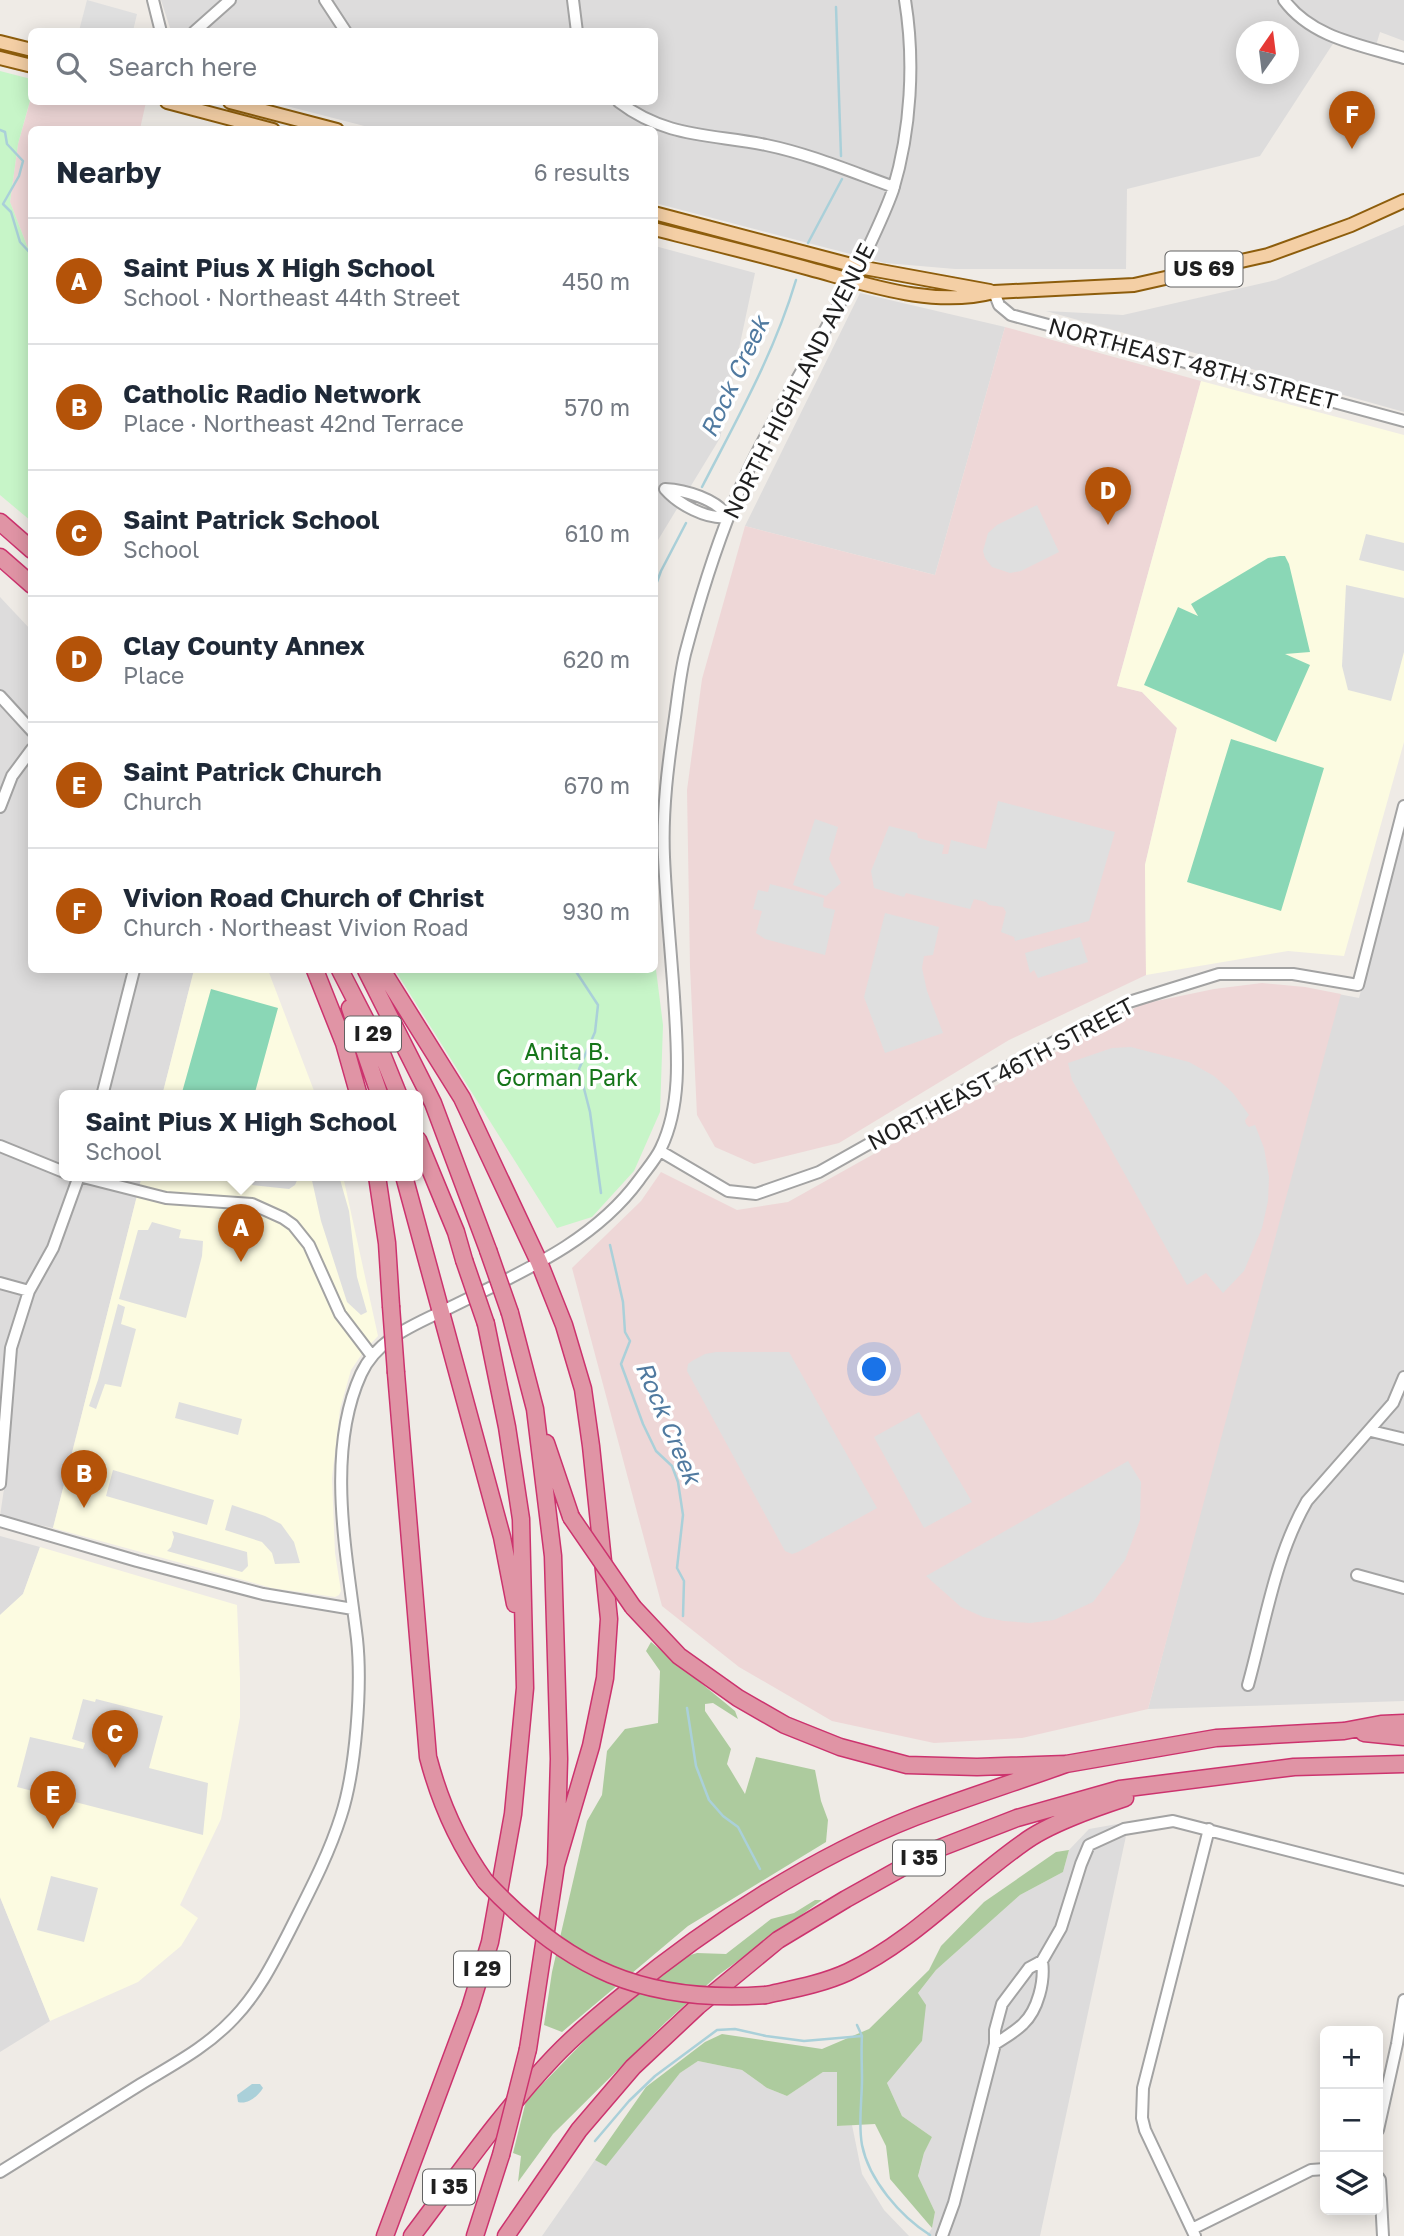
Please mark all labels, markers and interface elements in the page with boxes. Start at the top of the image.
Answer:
north arrow [1236,21,1299,84]
search box [28,28,658,105]
icon: search [52,48,90,86]
text: Search here [108,51,257,82]
pin: F [1329,91,1375,149]
text: Nearby [56,154,161,190]
text: 6 results [534,158,630,186]
street label: NORTH HIGHLAND AVENUE [716,238,880,523]
text: Saint Pius X High School [123,252,435,283]
road number: US 69 [1166,252,1242,286]
text: A [71,267,87,295]
text: 450 m [562,267,630,295]
text: School · Northeast 44th Street [123,283,461,311]
water label: Rock Creek [693,309,775,441]
street label: NORTHEAST 48TH STREET [1046,311,1341,415]
text: Catholic Radio Network [123,378,421,409]
text: B [71,393,87,421]
text: 570 m [564,393,630,421]
text: Place · Northeast 42nd Terrace [123,409,464,437]
pin: D [1085,467,1131,525]
text: Saint Patrick School [123,504,380,535]
text: C [71,519,87,547]
text: 610 m [565,519,630,547]
text: School [123,535,199,563]
text: Clay County Annex [123,630,365,661]
text: D [71,645,87,673]
text: 620 m [562,645,630,673]
text: Place [123,661,184,689]
text: Saint Patrick Church [123,756,382,787]
text: E [72,771,86,799]
text: 670 m [564,771,630,799]
text: Church [123,787,202,815]
text: Vivion Road Church of Christ [123,882,484,913]
text: F [72,897,86,925]
text: 930 m [562,897,630,925]
text: Church · Northeast Vivion Road [123,913,469,941]
street label: NORTHEAST 46TH STREET [863,991,1139,1155]
road number: I 29 [345,1016,401,1052]
park label: Anita B. Gorman Park [496,1037,638,1091]
popup [59,1090,423,1181]
text: Saint Pius X High School [85,1106,397,1137]
text: School [85,1137,162,1165]
pin: A [218,1204,264,1262]
your location [857,1352,891,1386]
water label: Rock Creek [631,1357,709,1490]
pin: B [61,1450,107,1508]
pin: C [92,1710,138,1768]
pin: E [30,1771,76,1829]
road number: I 35 [893,1840,945,1876]
road number: I 29 [454,1952,510,1986]
map controls [1320,2026,1383,2215]
button: + [1320,2026,1383,2089]
button: − [1320,2089,1383,2152]
button: layers [1320,2152,1383,2215]
road number: I 35 [423,2170,475,2204]

